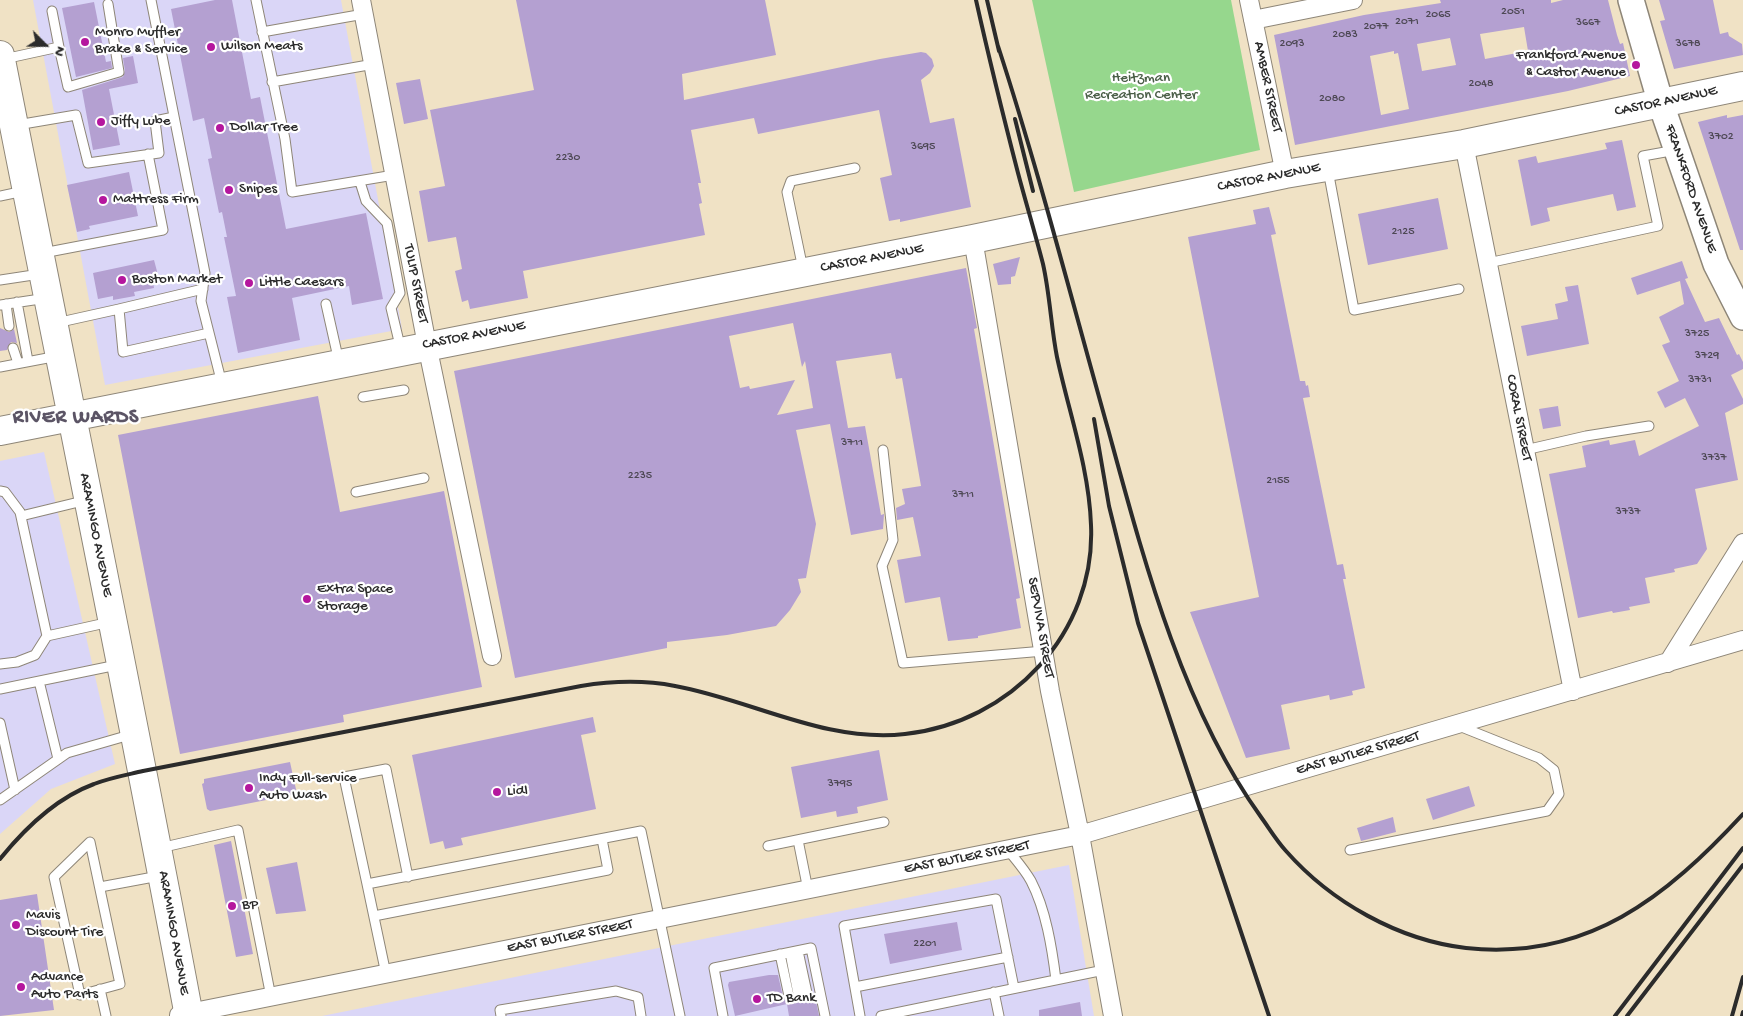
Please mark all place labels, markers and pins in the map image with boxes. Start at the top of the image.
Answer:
place label: Monro Muffler Brake & Service [95,24,187,59]
marker: Monro Muffler Brake & Service [79,36,91,48]
place label: Wilson Meats [221,38,302,56]
marker: Wilson Meats [205,41,217,53]
place label: Frankford Avenue & Castor Avenue [1516,47,1626,82]
marker: Frankford Avenue & Castor Avenue [1630,59,1642,71]
place label: Jiffy Lube [111,113,171,131]
marker: Jiffy Lube [95,116,107,128]
place label: Dollar Tree [230,119,298,137]
marker: Dollar Tree [214,122,226,134]
place label: Snipes [239,181,277,199]
marker: Snipes [223,184,235,196]
place label: Mattress Firm [113,191,199,209]
marker: Mattress Firm [97,194,109,206]
place label: Boston Market [132,271,222,289]
marker: Boston Market [116,274,128,286]
place label: Little Caesars [259,274,343,292]
marker: Little Caesars [243,277,255,289]
place label: Extra Space Storage [317,581,393,616]
marker: Extra Space Storage [301,593,313,605]
place label: Indy Full-service Auto Wash [259,770,357,805]
marker: Indy Full-service Auto Wash [243,782,255,794]
place label: Lidl [507,783,528,801]
marker: Lidl [491,786,503,798]
place label: BP [242,897,258,915]
marker: BP [226,900,238,912]
place label: Mavis Discount Tire [26,907,103,942]
marker: Mavis Discount Tire [10,919,22,931]
place label: Advance Auto Parts [31,969,98,1004]
marker: Advance Auto Parts [15,981,27,993]
place label: TD Bank [767,990,816,1008]
marker: TD Bank [751,993,763,1005]

